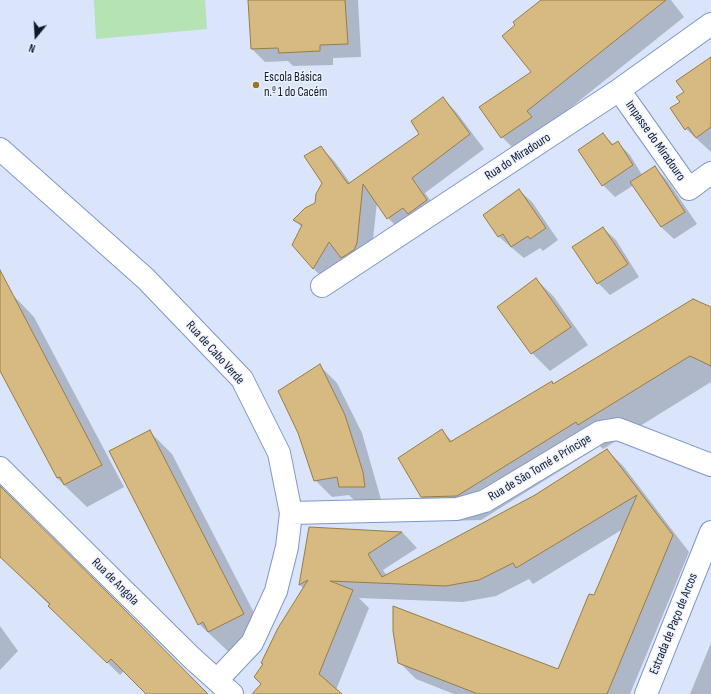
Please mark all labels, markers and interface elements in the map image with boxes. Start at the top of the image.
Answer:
north arrow [16,16,56,56]
text: N [27,41,37,55]
place label: Escola Básica n.º 1 do Cacém [264,70,327,101]
marker: Escola Básica n.º 1 do Cacém [251,80,261,90]
street label: Impasse do Miradouro [621,98,689,184]
street label: Rua do Miradouro [482,130,554,184]
street label: Rua de Cabo Verde [182,318,248,388]
street label: Rua de São Tomé e Príncipe [486,431,594,505]
street label: Rua de Angola [88,555,142,609]
street label: Estrada de Paço de Arcos [647,571,701,677]

